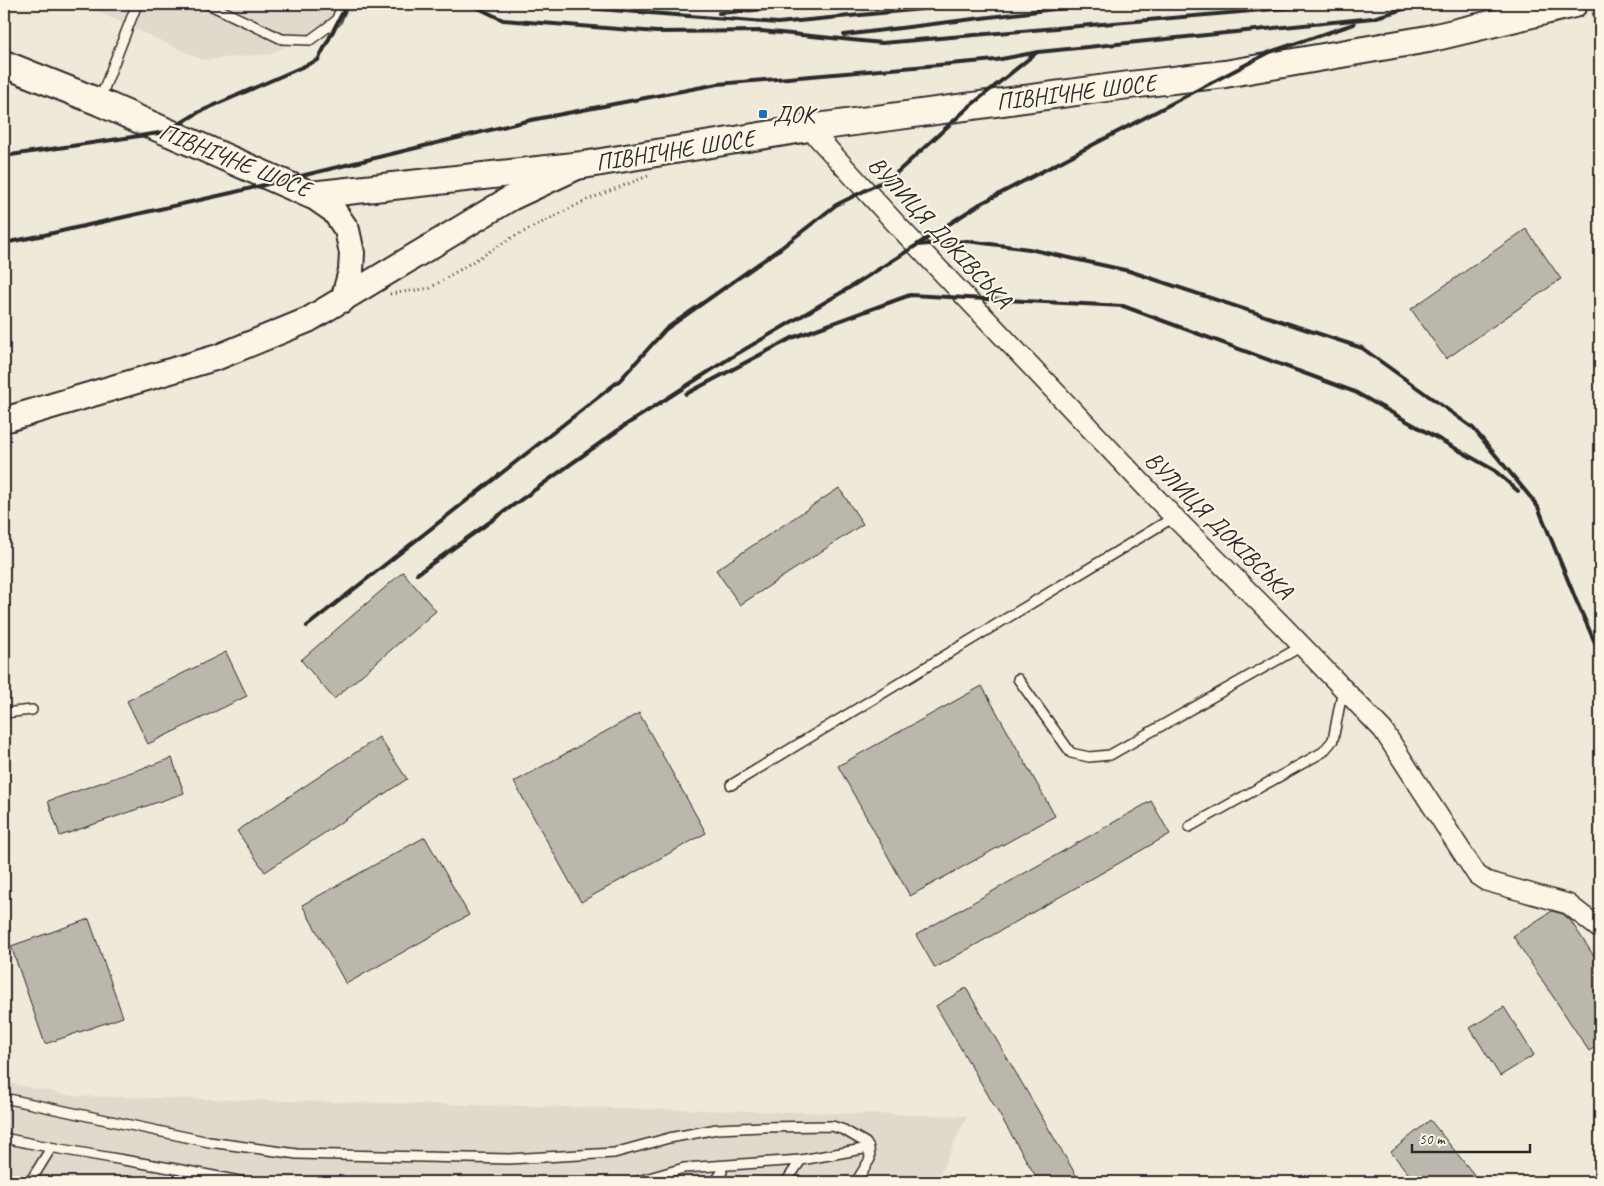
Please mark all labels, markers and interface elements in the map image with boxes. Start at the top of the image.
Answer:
street label: ПІВНІЧНЕ ШОСЕ [994,67,1160,117]
place label: ДОК [773,99,818,129]
marker: ДОК [757,108,769,120]
street label: ПІВНІЧНЕ ШОСЕ [155,116,318,205]
street label: ПІВНІЧНЕ ШОСЕ [593,122,759,177]
street label: ВУЛИЦЯ ДОКІВСЬКА [862,150,1019,315]
street label: ВУЛИЦЯ ДОКІВСЬКА [1139,445,1300,606]
scale bar [1412,1121,1529,1153]
text: 50 m [1419,1130,1446,1149]

